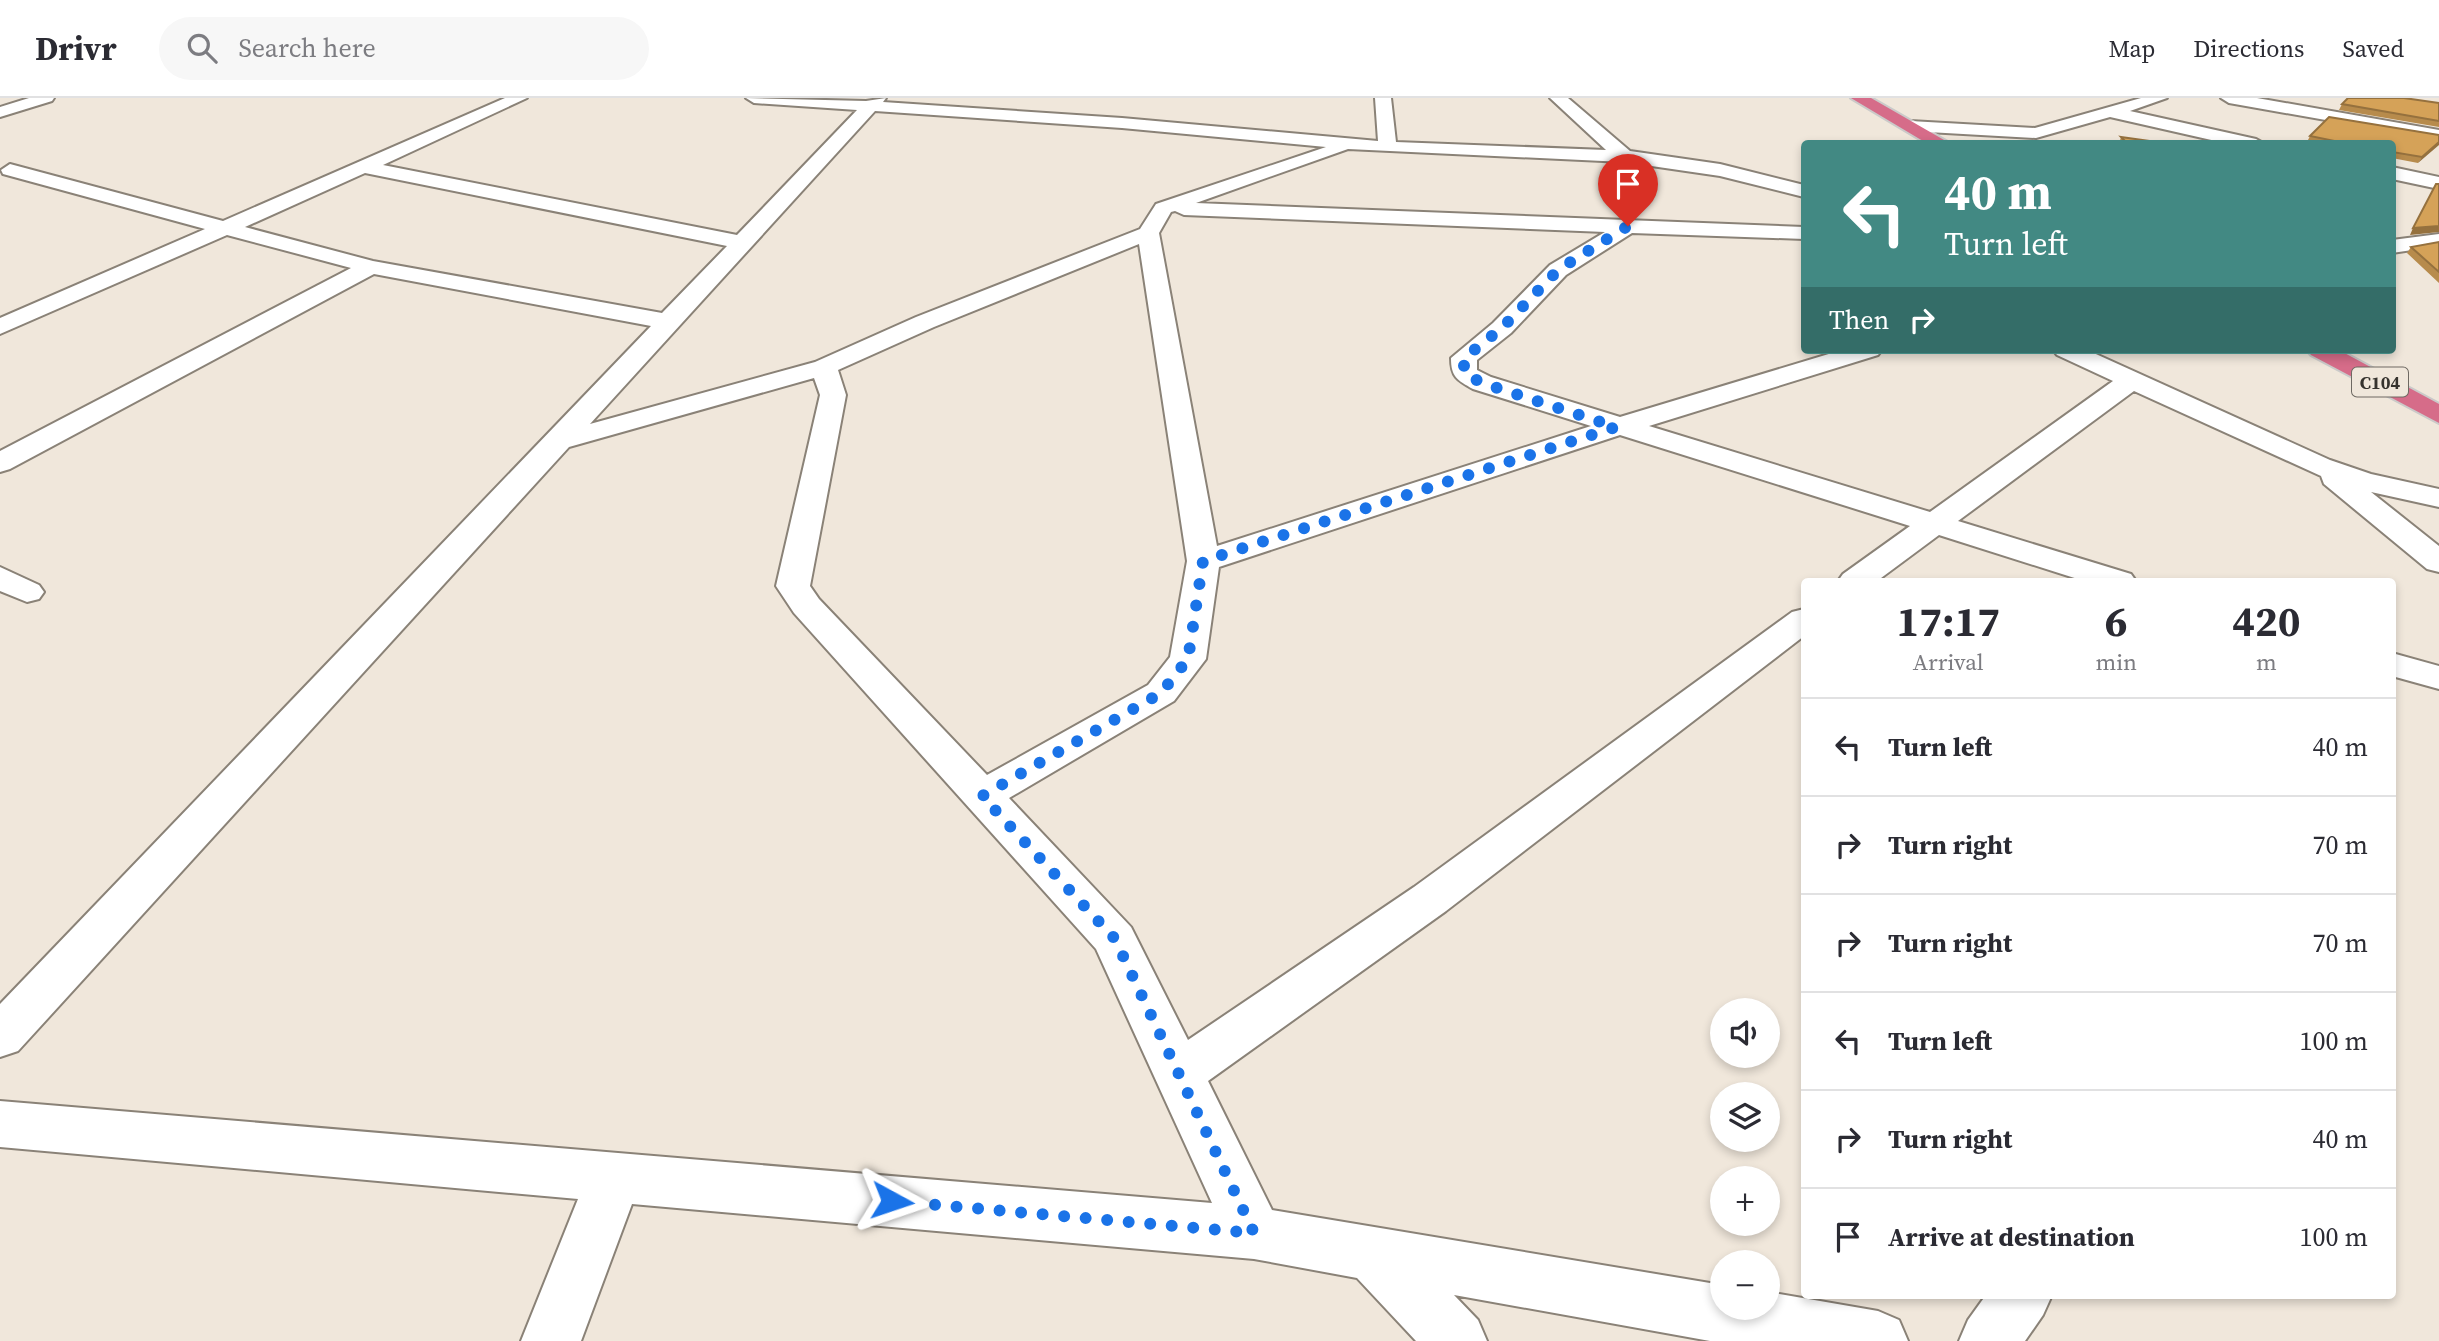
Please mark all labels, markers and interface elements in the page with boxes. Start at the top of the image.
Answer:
search box [159,17,649,80]
text: Drivr [35,26,117,71]
icon: search [183,29,221,67]
text: Search here [239,30,376,66]
text: Map [2108,32,2155,65]
text: Directions [2193,32,2304,65]
text: Saved [2342,32,2404,65]
pin [1598,154,1658,226]
text: 40 m [1944,158,2052,225]
icon: arrive [1609,165,1647,203]
icon: left [1829,168,1920,259]
text: Turn left [1944,222,2068,266]
icon: right [1903,301,1941,339]
text: Then [1829,302,1889,338]
road number: C104 [2352,368,2408,396]
text: 17:17 [1896,592,2000,650]
text: 6 [2105,592,2128,650]
text: 420 [2232,592,2301,650]
text: Arrival [1913,646,1984,678]
text: min [2095,646,2137,678]
text: m [2256,646,2277,678]
icon: left [1829,728,1867,766]
text: Turn left [1888,729,1992,765]
text: 40 m [2313,729,2368,765]
icon: right [1829,826,1867,864]
text: Turn right [1888,827,2012,863]
text: 70 m [2313,827,2368,863]
icon: right [1829,924,1867,962]
text: Turn right [1888,925,2012,961]
text: 70 m [2313,925,2368,961]
map controls [1710,998,1780,1320]
button: sound [1710,998,1780,1068]
icon: left [1829,1022,1867,1060]
text: Turn left [1888,1023,1992,1059]
text: 100 m [2300,1023,2368,1059]
button: layers [1710,1082,1780,1152]
icon: right [1829,1120,1867,1158]
text: Turn right [1888,1121,2012,1157]
text: 40 m [2313,1121,2368,1157]
position arrow [855,1164,929,1238]
button: + [1710,1166,1780,1236]
icon: arrive [1829,1218,1867,1256]
text: Arrive at destination [1888,1219,2135,1255]
text: 100 m [2300,1219,2368,1255]
button: − [1710,1250,1780,1320]

